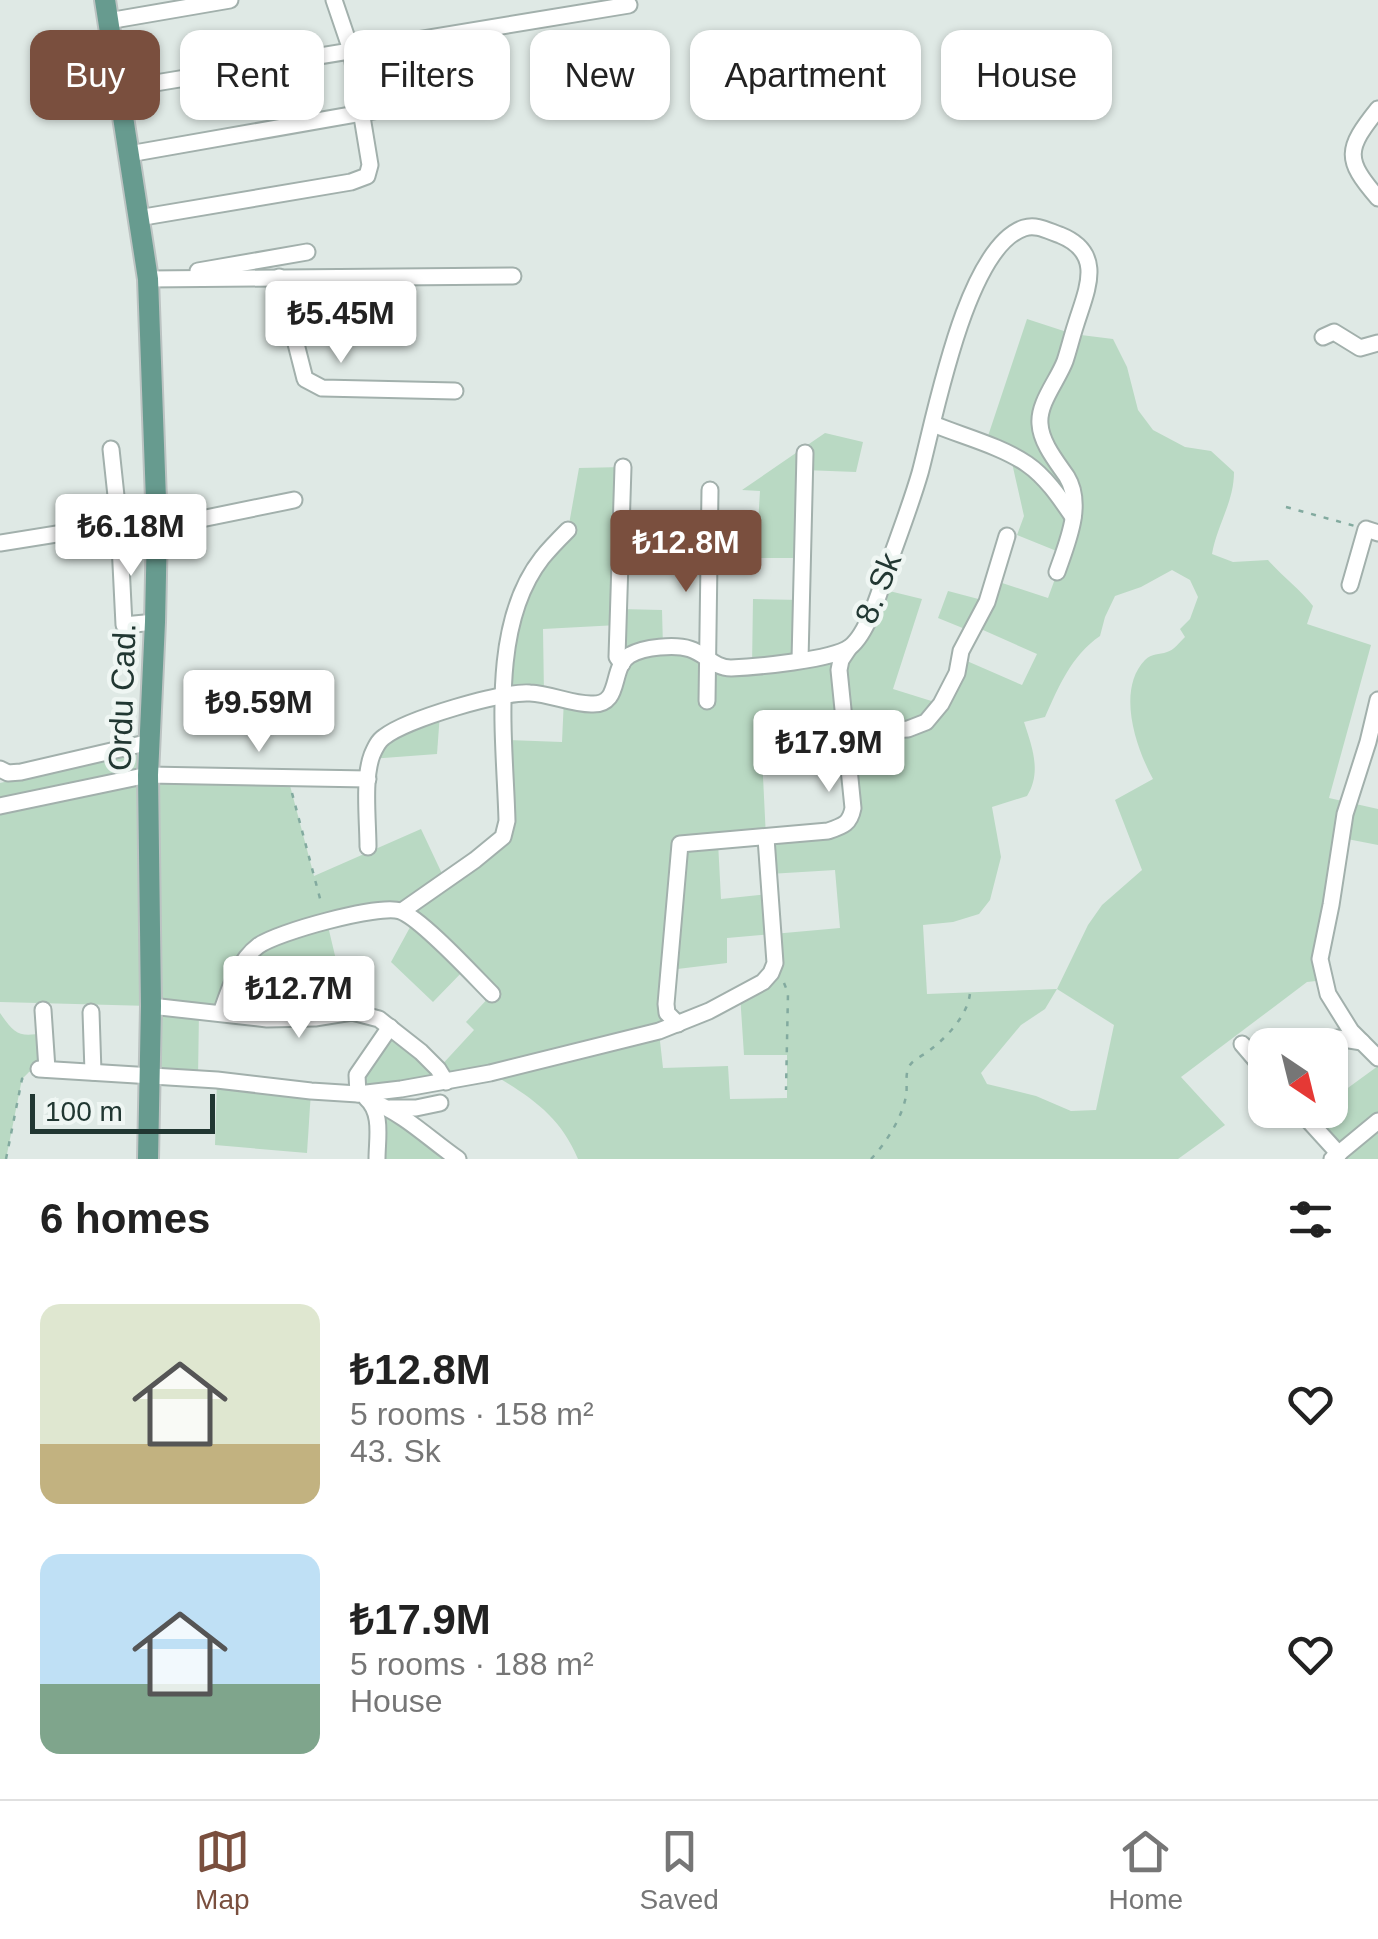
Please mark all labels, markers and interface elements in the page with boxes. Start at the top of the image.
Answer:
chip: Buy [30,30,160,120]
chip: Rent [180,30,324,120]
chip: Filters [344,30,510,120]
chip: New [530,30,670,120]
chip: Apartment [690,30,921,120]
chip: House [941,30,1112,120]
pin: ₺5.45M [260,281,422,366]
text: ₺5.45M [287,295,395,331]
pin: ₺6.18M [50,494,212,579]
text: ₺6.18M [77,508,185,544]
pin: ₺12.8M [605,510,767,595]
text: ₺12.8M [632,524,740,560]
street label: 8. Sk [848,547,909,629]
street label: Ordu Cad. [101,623,143,771]
pin: ₺9.59M [178,670,340,755]
text: ₺9.59M [205,684,313,720]
pin: ₺17.9M [748,710,910,795]
text: ₺17.9M [775,724,883,760]
pin: ₺12.7M [218,956,380,1041]
text: ₺12.7M [245,970,353,1006]
north arrow [1248,1028,1348,1128]
map controls [1248,1028,1348,1128]
scale bar [30,1089,215,1134]
text: 100 m [45,1096,123,1127]
icon: filters [1283,1192,1338,1247]
text: 6 homes [40,1195,210,1242]
icon: home [120,1344,240,1464]
text: ₺12.8M [350,1346,491,1393]
icon: heart [1283,1377,1338,1432]
text: 5 rooms · 158 m² [350,1396,594,1432]
text: 43. Sk [350,1433,441,1469]
icon: home [120,1594,240,1714]
text: ₺17.9M [350,1596,491,1643]
icon: heart [1283,1627,1338,1682]
text: 5 rooms · 188 m² [350,1646,594,1682]
text: House [350,1683,443,1719]
tab: Map [195,1824,250,1916]
tab: Saved [639,1824,719,1916]
tab: Home [1108,1824,1183,1916]

